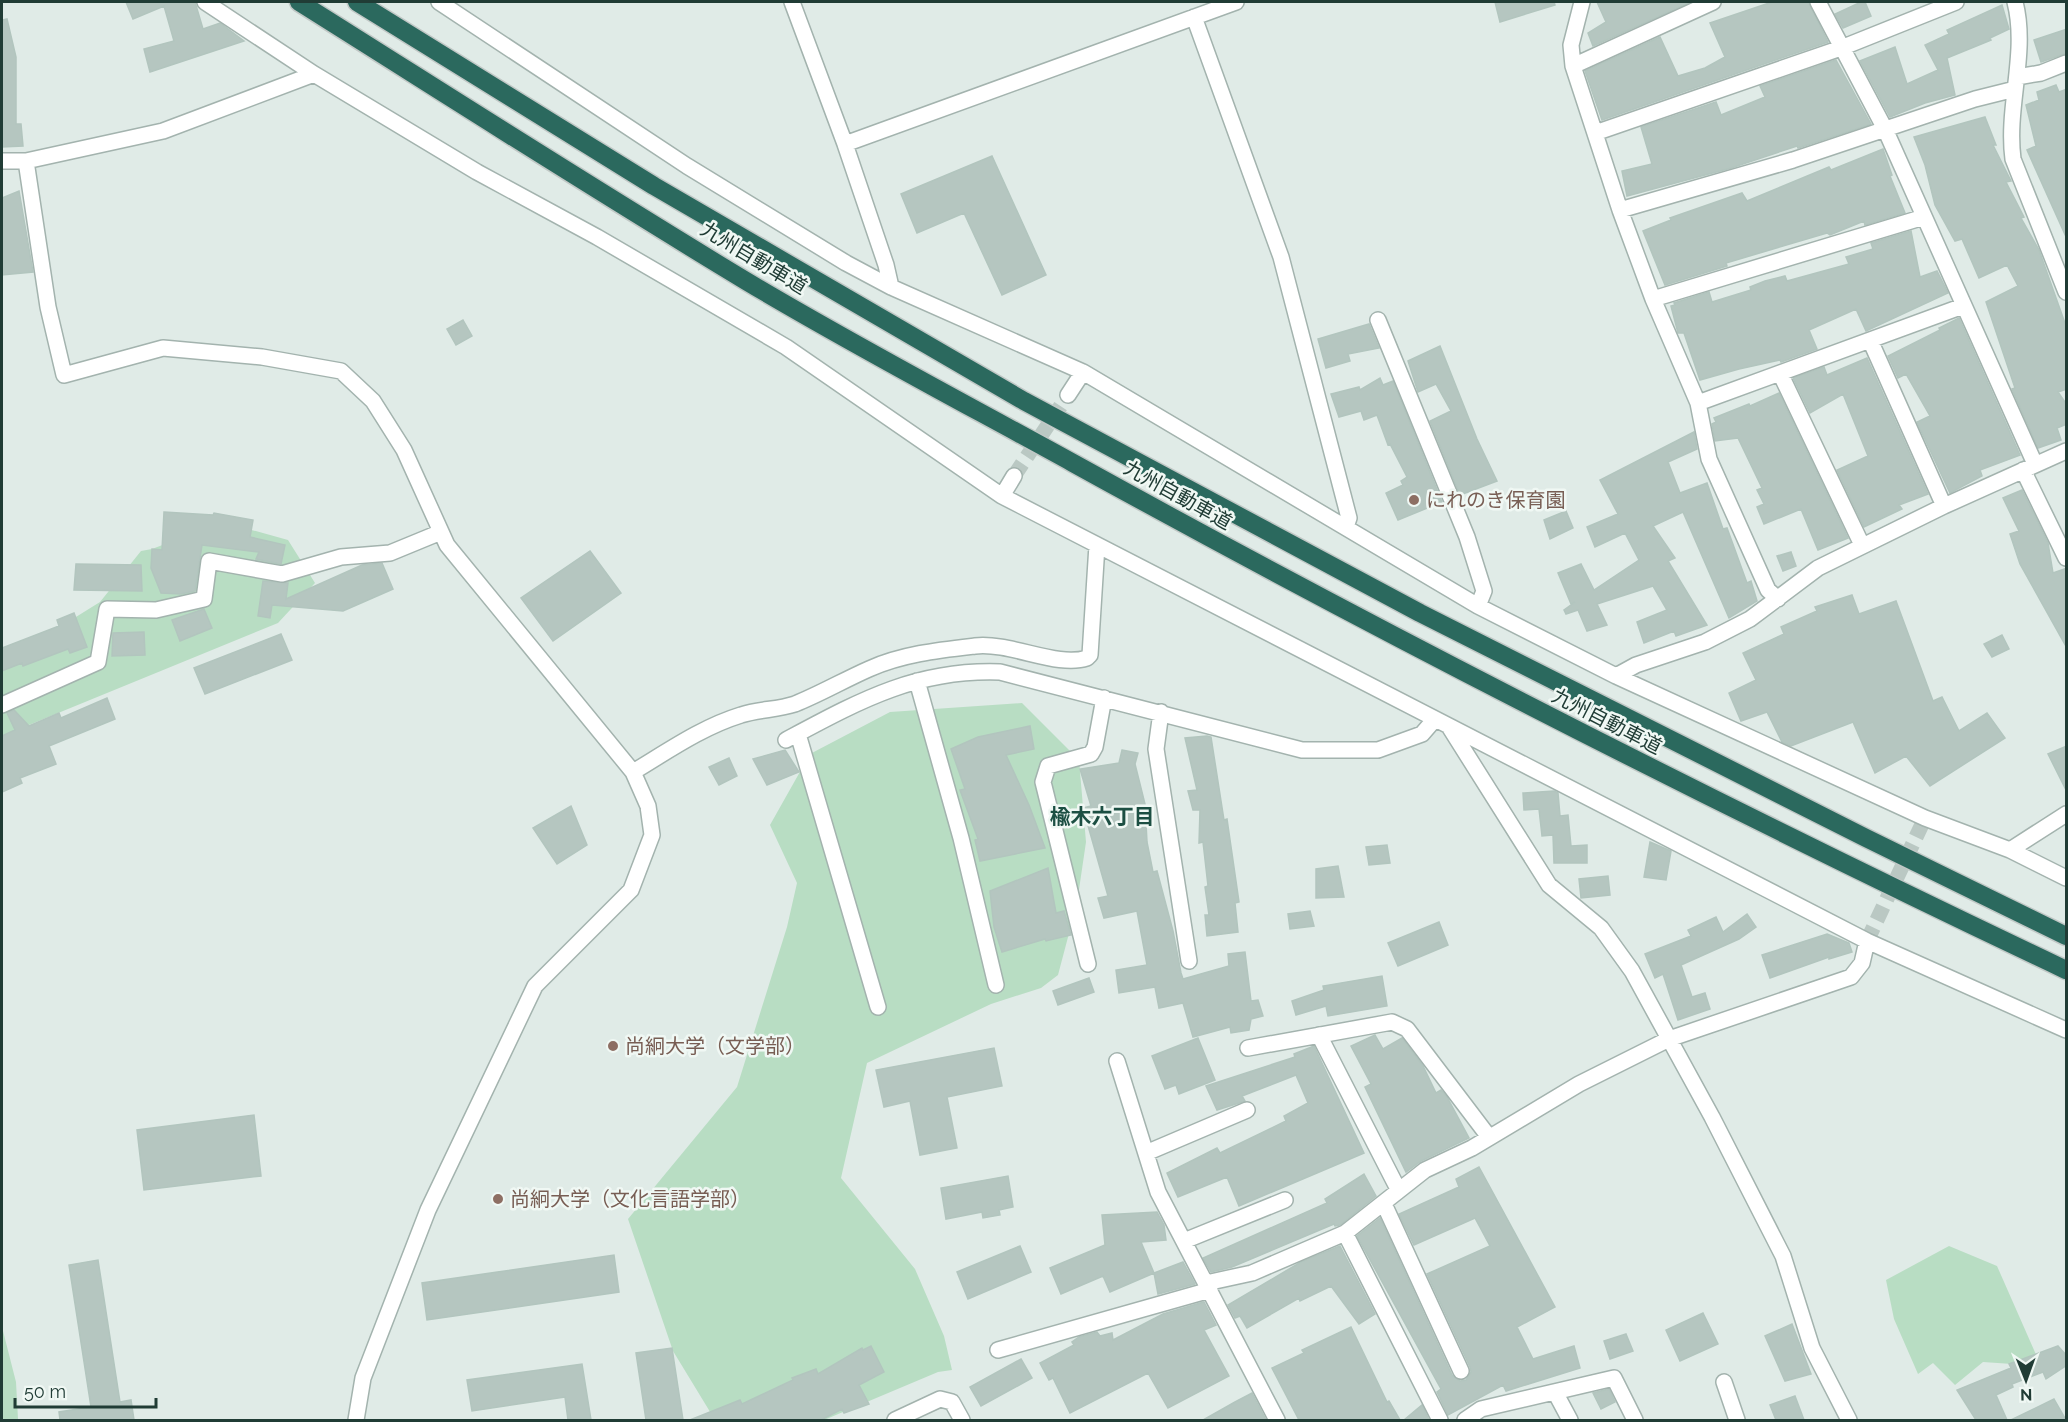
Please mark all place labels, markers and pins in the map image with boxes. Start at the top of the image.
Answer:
place label: にれのき保育園 [1426,488,1565,512]
marker: にれのき保育園 [1407,493,1421,507]
place label: 尚絅大学（文学部） [625,1034,805,1058]
marker: 尚絅大学（文学部） [606,1039,620,1053]
place label: 尚絅大学（文化言語学部） [510,1187,750,1211]
marker: 尚絅大学（文化言語学部） [491,1192,505,1206]

